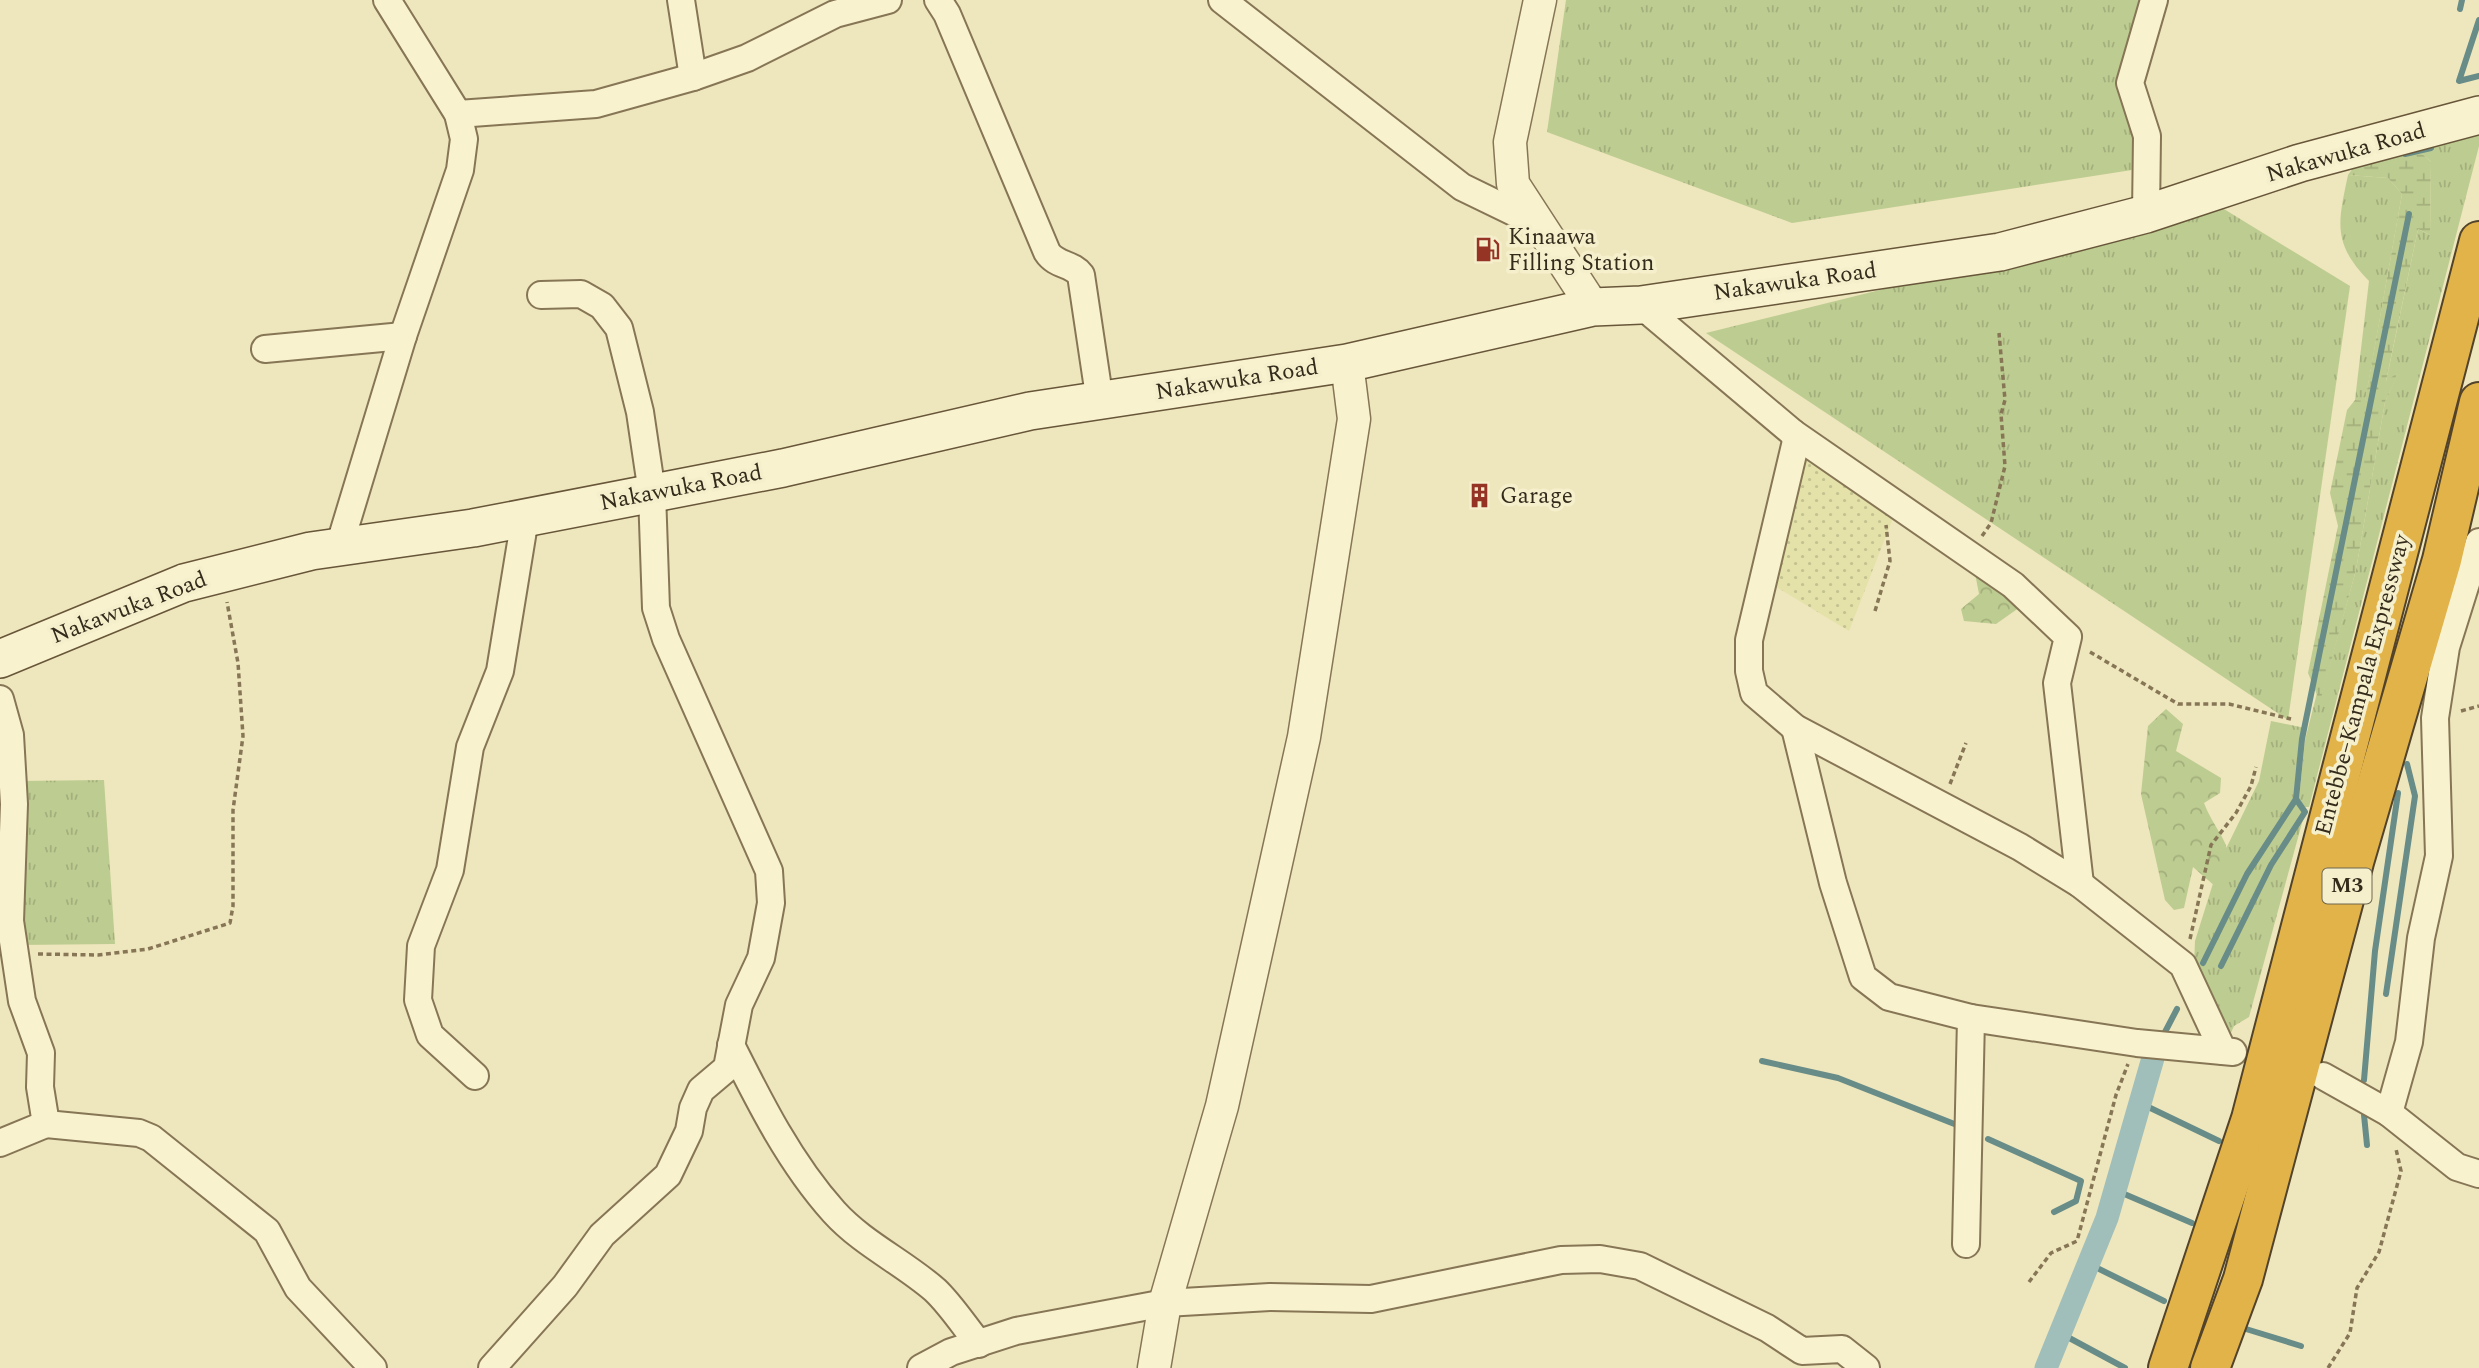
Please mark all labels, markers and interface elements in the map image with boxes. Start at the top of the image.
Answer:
street label: Nakawuka Road [2262,113,2430,193]
place label: Kinaawa Filling Station [1508,220,1654,281]
fuel station icon: Kinaawa Filling Station [1474,236,1502,264]
street label: Nakawuka Road [1711,253,1879,311]
street label: Nakawuka Road [1153,350,1321,410]
street label: Nakawuka Road [597,455,765,521]
place label: Garage [1500,479,1573,514]
building icon: Garage [1466,482,1494,510]
street label: Entebbe–Kampala Expressway [2306,530,2420,839]
street label: Nakawuka Road [46,562,212,654]
road number: M3 [2322,868,2372,903]

